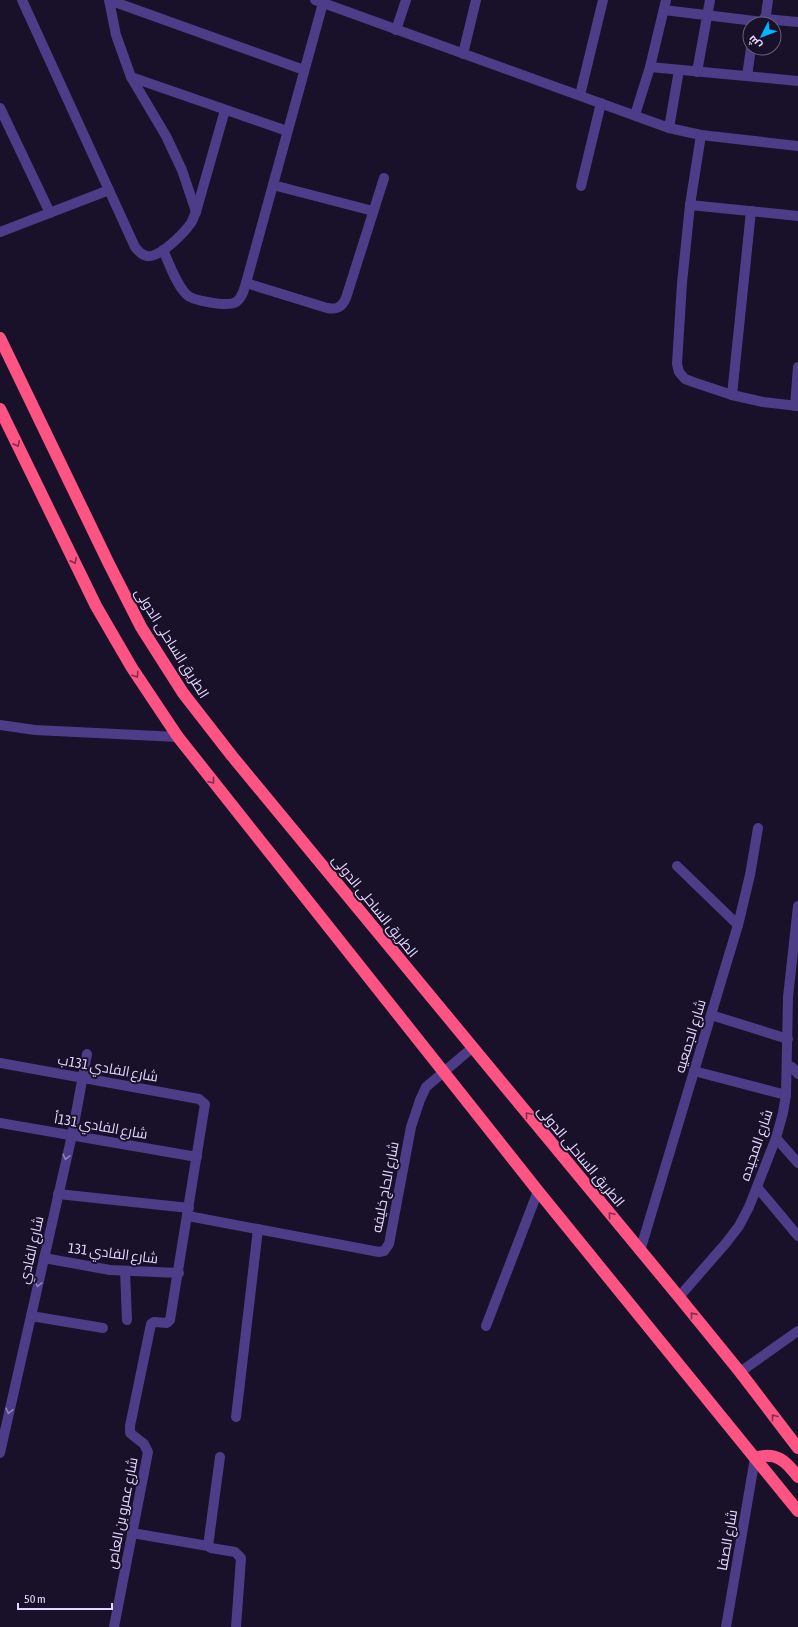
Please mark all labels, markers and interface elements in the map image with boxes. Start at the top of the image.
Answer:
north arrow [742,16,782,56]
text: ش [745,33,764,52]
one-way arrow [12,440,20,447]
one-way arrow [69,557,77,564]
street label: الطريق الساحلى الدولى [131,585,212,702]
one-way arrow [132,671,139,678]
one-way arrow [207,776,214,783]
street label: الطريق الساحلى الدولى [328,852,421,961]
street label: شارع الجمعيه [671,997,710,1075]
street label: شارع الفادي 131ب [56,1051,159,1089]
street label: الطريق الساحلى الدولى [533,1102,628,1210]
street label: شارع المجيده [736,1107,777,1183]
street label: شارع الفادي 131أ [52,1109,149,1146]
one-way arrow [525,1112,532,1120]
street label: شارع الحاج خليفه [368,1140,403,1234]
one-way arrow [63,1154,71,1160]
one-way arrow [608,1213,615,1220]
street label: شارع الفادي [15,1215,50,1286]
street label: شارع الفادي 131 [67,1240,159,1270]
one-way arrow [34,1280,42,1287]
one-way arrow [691,1313,698,1320]
one-way arrow [6,1407,14,1414]
one-way arrow [772,1415,779,1422]
street label: شارع عمرو بن العاص [103,1456,142,1570]
street label: شارع الصفا [714,1508,741,1572]
scale bar [18,1585,112,1611]
text: 50 m [24,1592,46,1606]

